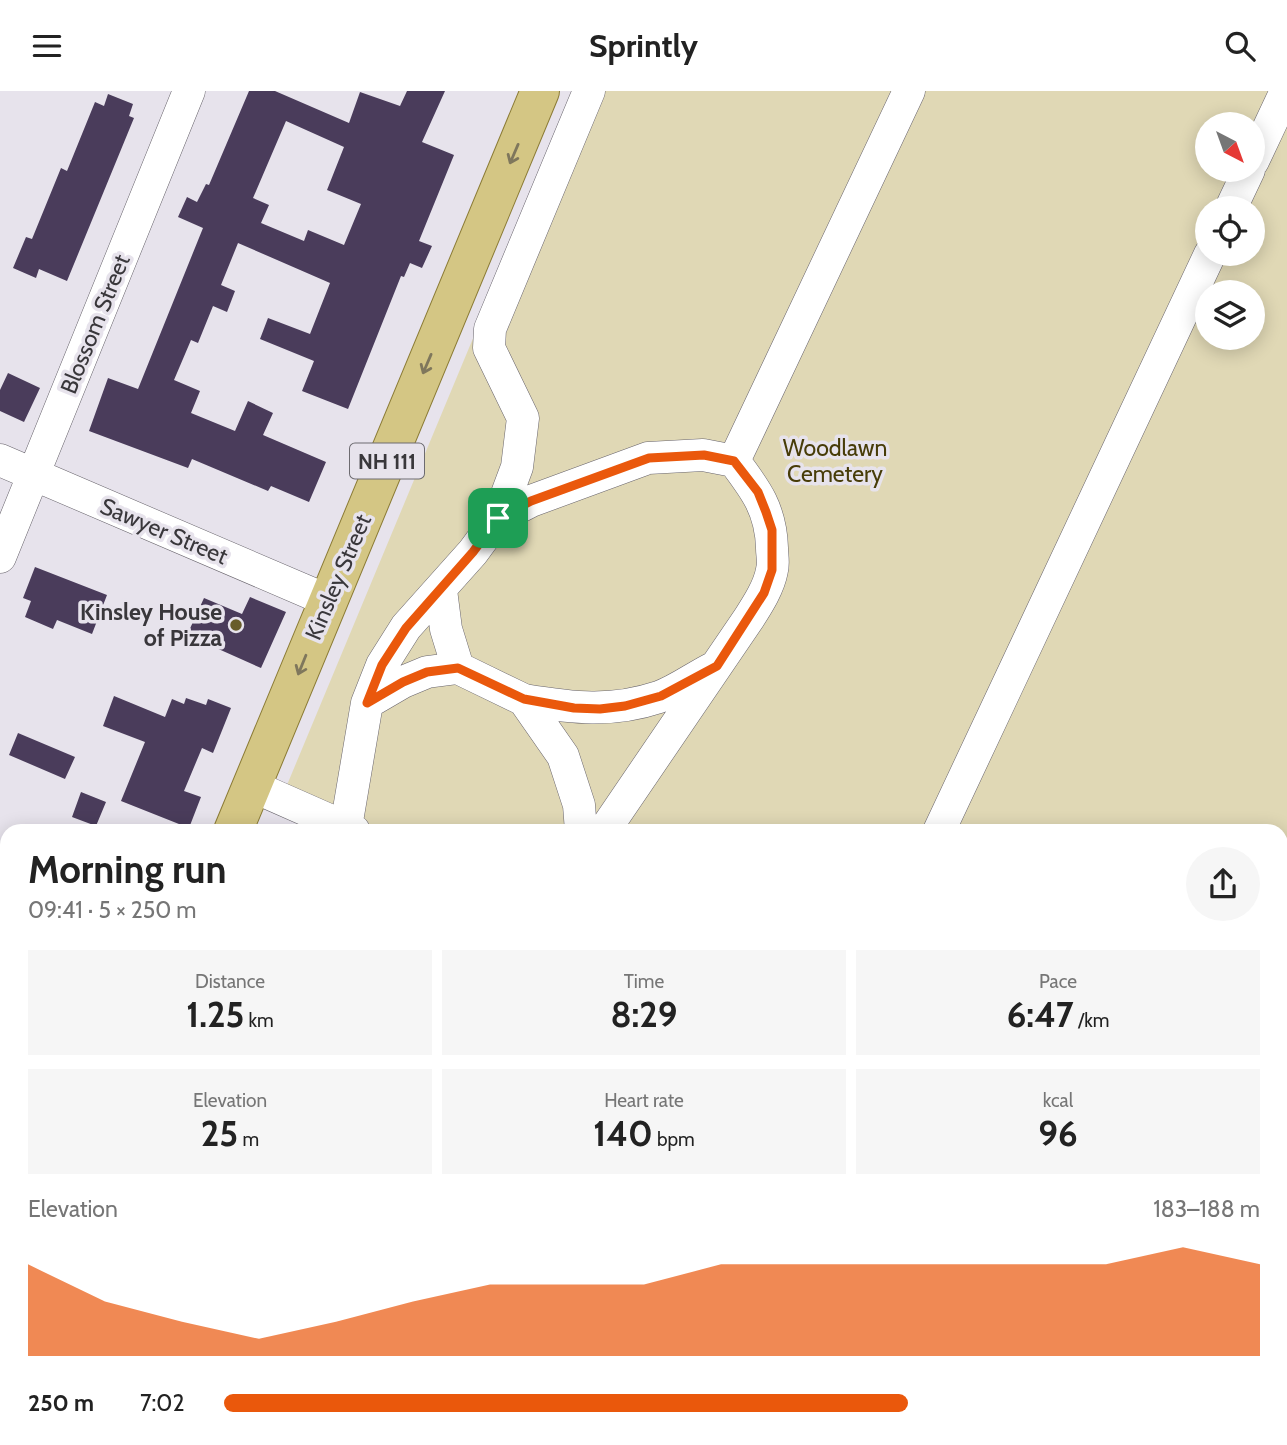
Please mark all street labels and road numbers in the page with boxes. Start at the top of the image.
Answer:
street label: Blossom Street [54,250,136,398]
road number: NH 111 [350,443,424,479]
street label: Sawyer Street [96,492,232,570]
street label: Kinsley Street [299,510,377,644]

